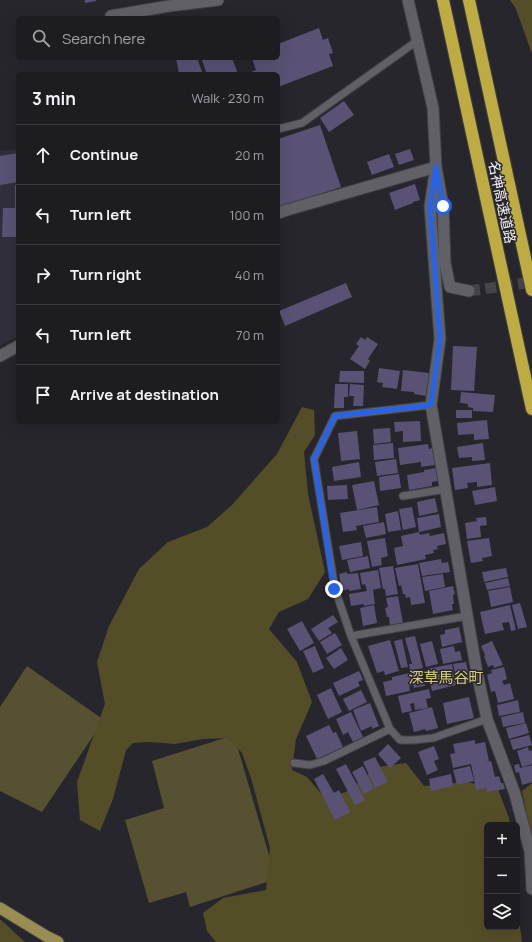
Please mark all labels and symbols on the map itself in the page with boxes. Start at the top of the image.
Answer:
street label: 名神高速道路 [484,159,521,245]
route start [434,197,452,215]
route end [325,580,343,598]
district label: 深草馬谷町 [408,667,484,688]

